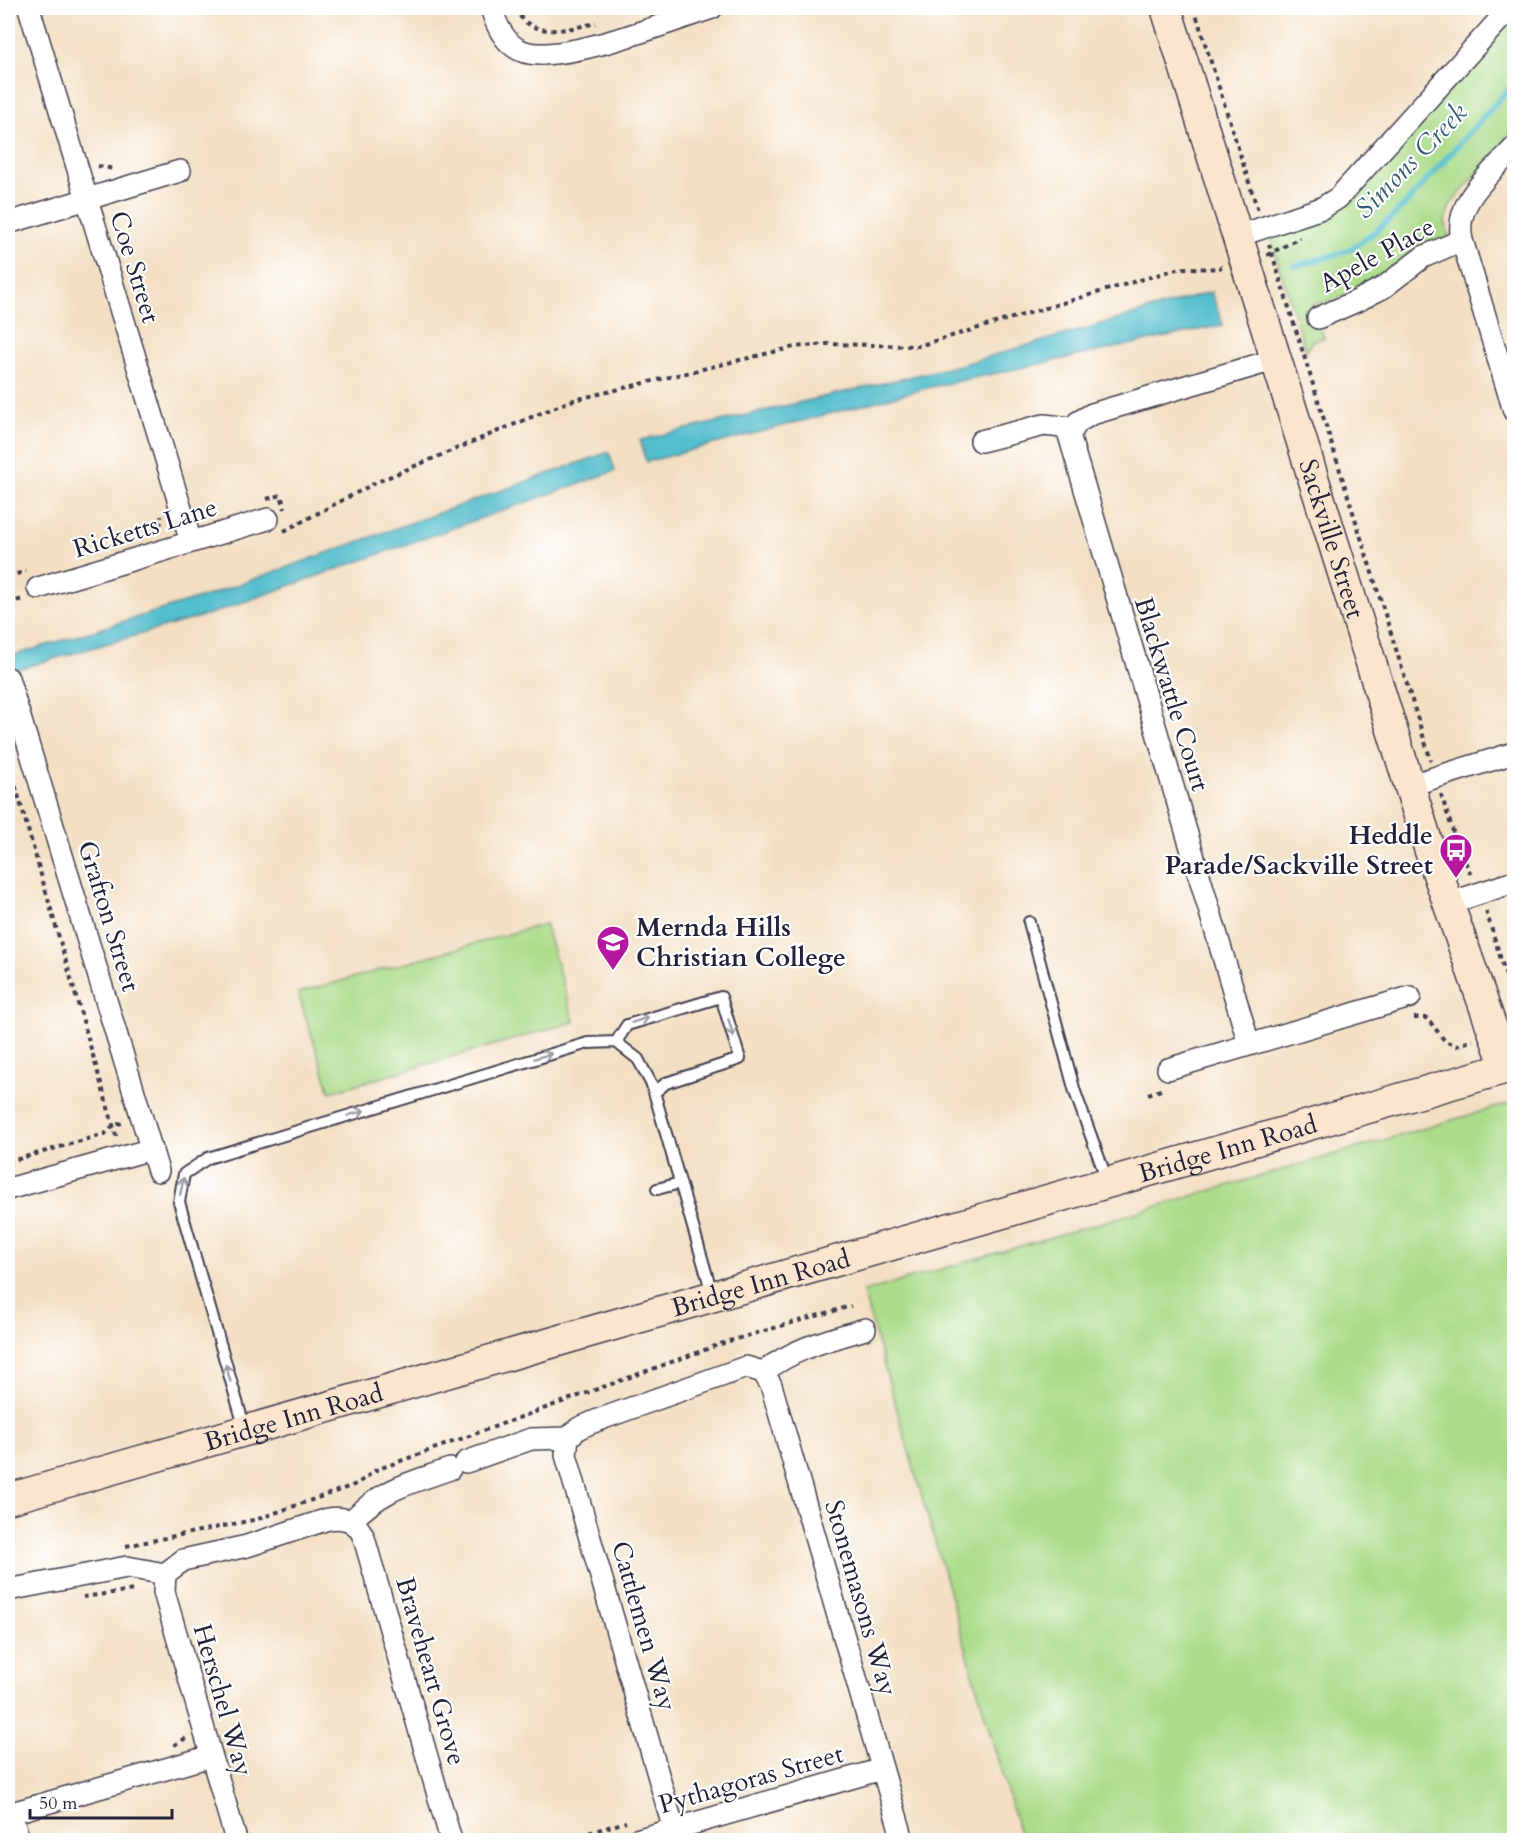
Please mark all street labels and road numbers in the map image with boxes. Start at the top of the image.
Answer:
street label: Coe Street [101,207,169,327]
street label: Apele Place [1313,209,1441,301]
street label: Sackville Street [1291,455,1374,623]
street label: Ricketts Lane [69,490,221,566]
street label: Blackwattle Court [1126,593,1218,795]
street label: Grafton Street [69,836,149,996]
street label: Bridge Inn Road [1134,1106,1321,1191]
street label: Bridge Inn Road [667,1240,854,1325]
street label: Bridge Inn Road [200,1375,387,1459]
street label: Stonemasons Way [816,1496,906,1700]
street label: Cattlemen Way [603,1537,685,1715]
street label: Braveheart Grove [387,1573,475,1769]
street label: Herschel Way [185,1620,262,1781]
street label: Pythagoras Street [655,1736,847,1822]

